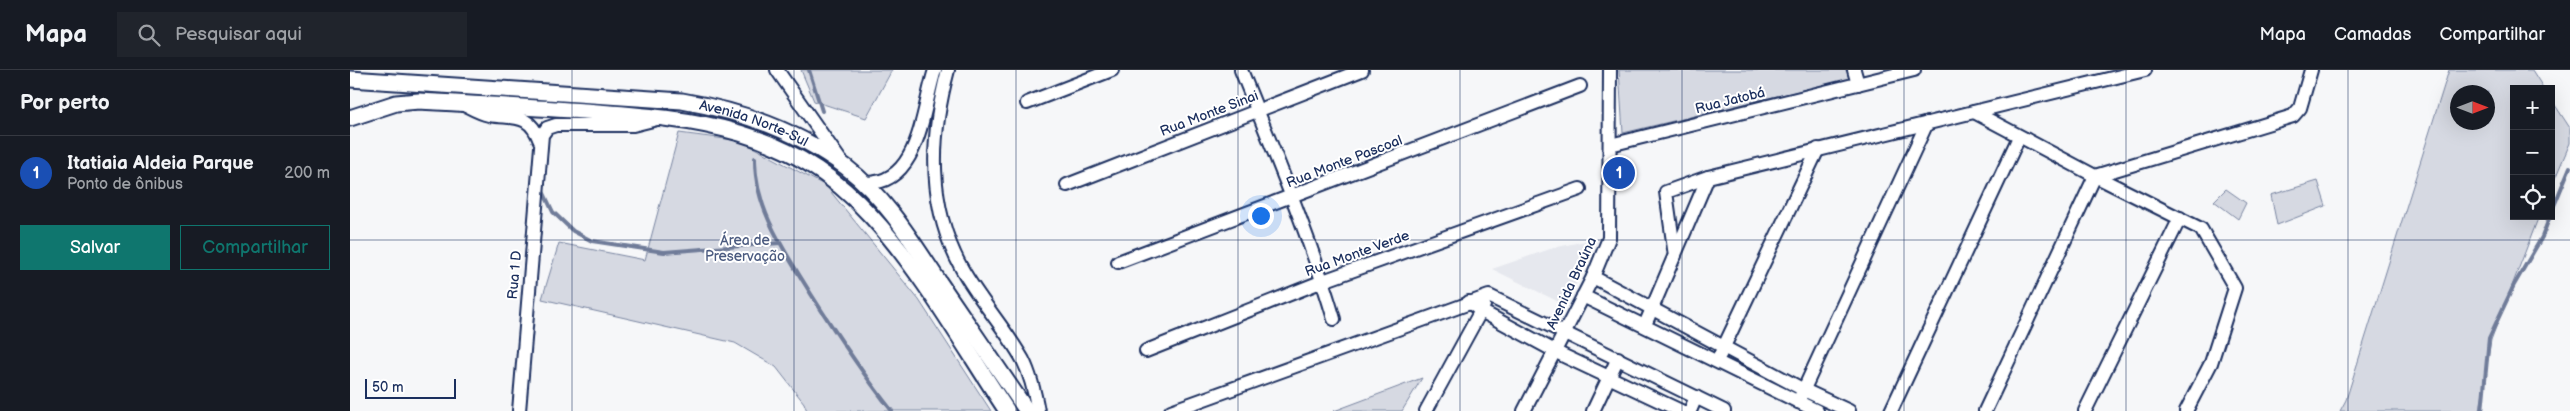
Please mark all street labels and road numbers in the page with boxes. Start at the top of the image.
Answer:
street label: Rua Jatobá [1693,84,1767,117]
street label: Rua Monte Sinai [1158,87,1261,140]
street label: Avenida Norte-Sul [698,96,811,150]
street label: Rua Monte Pascoal [1284,132,1405,191]
street label: Rua Monte Verde [1303,227,1412,280]
street label: Avenida Braúna [1543,234,1600,332]
street label: Rua 1 D [504,250,525,300]

